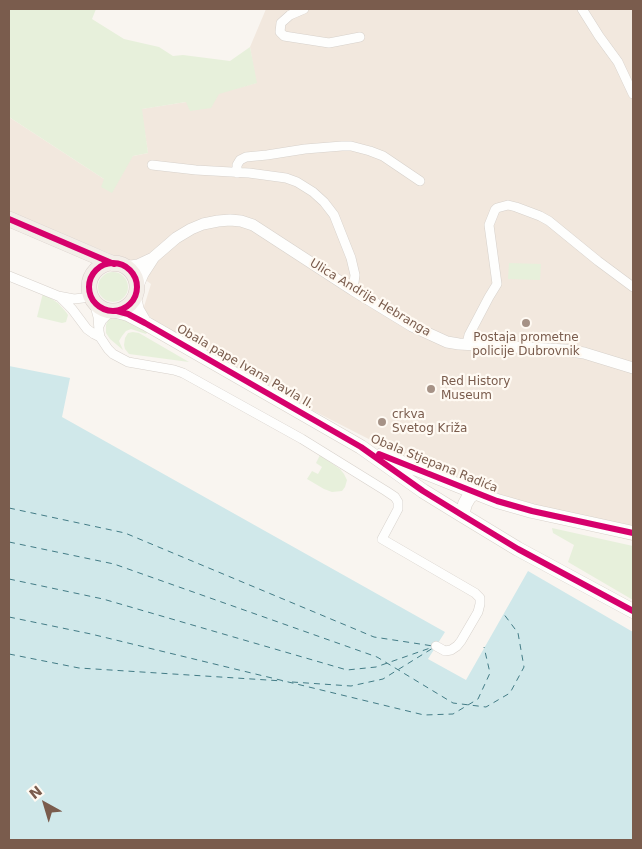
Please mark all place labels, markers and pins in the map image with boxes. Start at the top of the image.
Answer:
marker: Postaja prometne policije Dubrovnik [520,317,532,329]
place label: Postaja prometne policije Dubrovnik [472,331,580,359]
place label: Red History Museum [441,375,510,403]
marker: Red History Museum [425,383,437,395]
place label: crkva Svetog Križa [392,408,467,436]
marker: crkva Svetog Križa [376,416,388,428]

